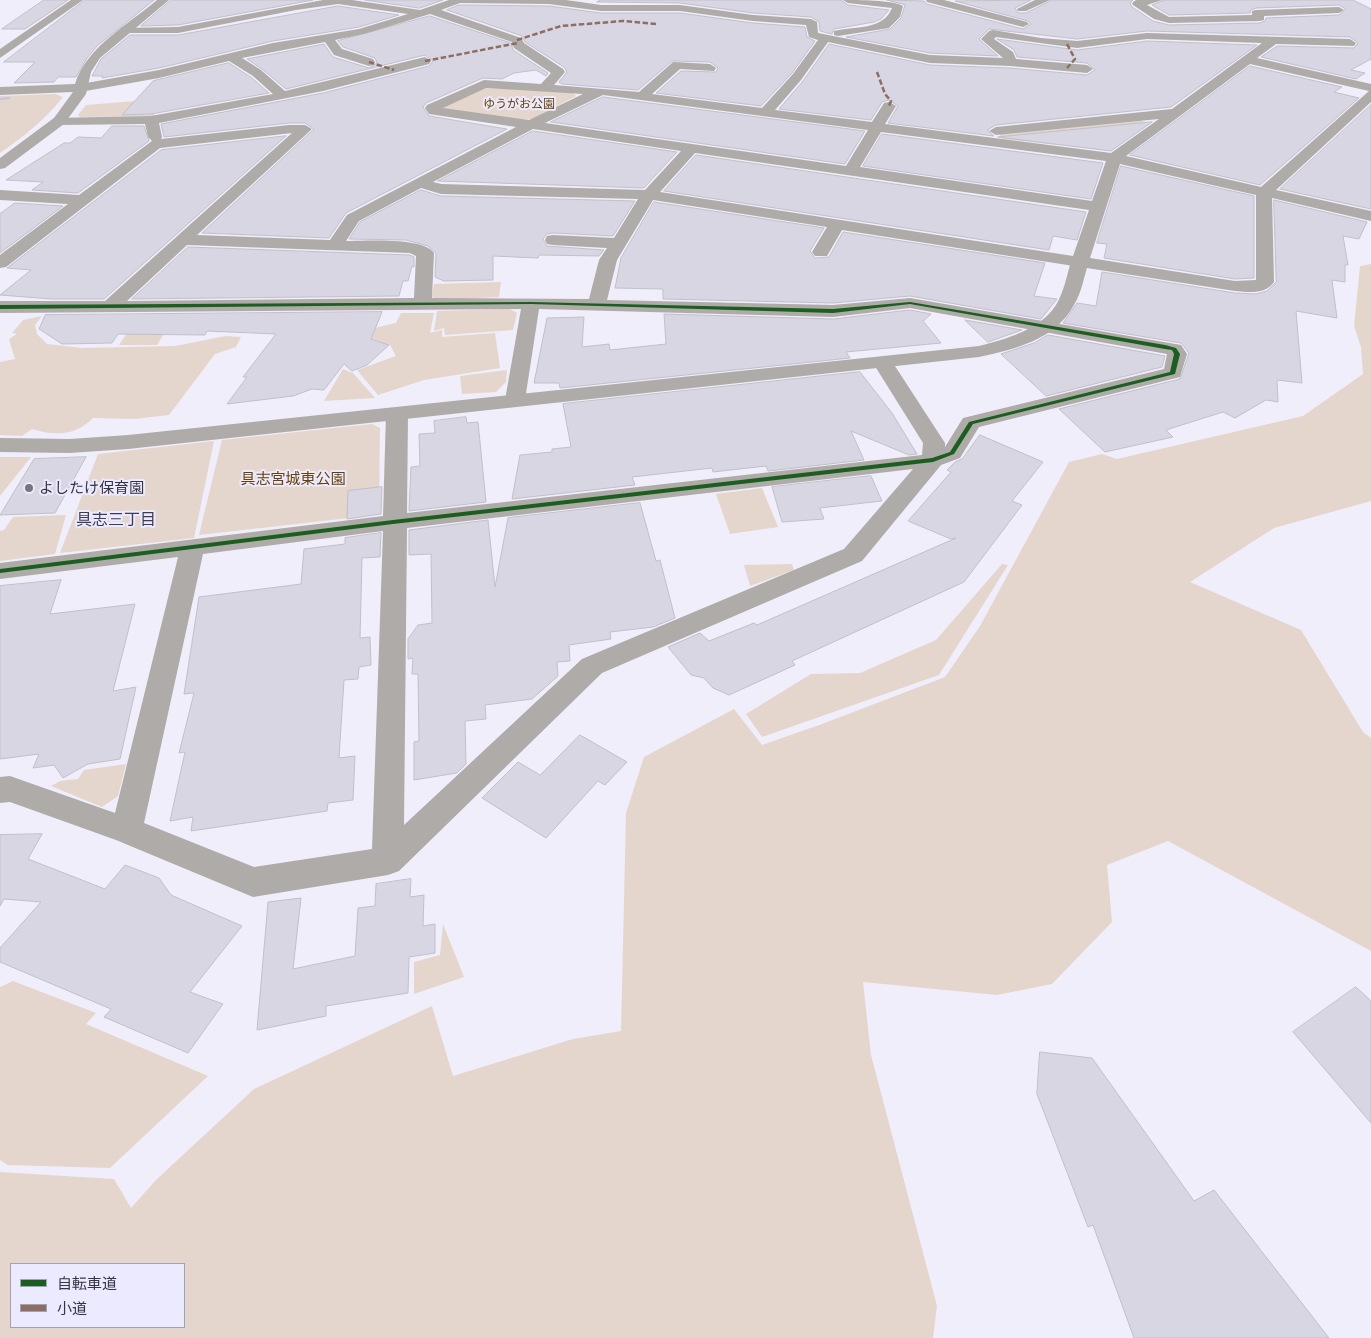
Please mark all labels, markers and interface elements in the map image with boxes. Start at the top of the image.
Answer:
park label: ゆうがお公園 [483,97,555,111]
park label: 具志宮城東公園 [241,470,345,488]
place label: よしたけ保育園 [39,479,144,497]
marker: よしたけ保育園 [23,482,35,494]
district label: 具志三丁目 [76,510,156,530]
legend [10,1263,185,1328]
text: 自転車道 [57,1274,117,1293]
text: 小道 [57,1299,87,1318]

